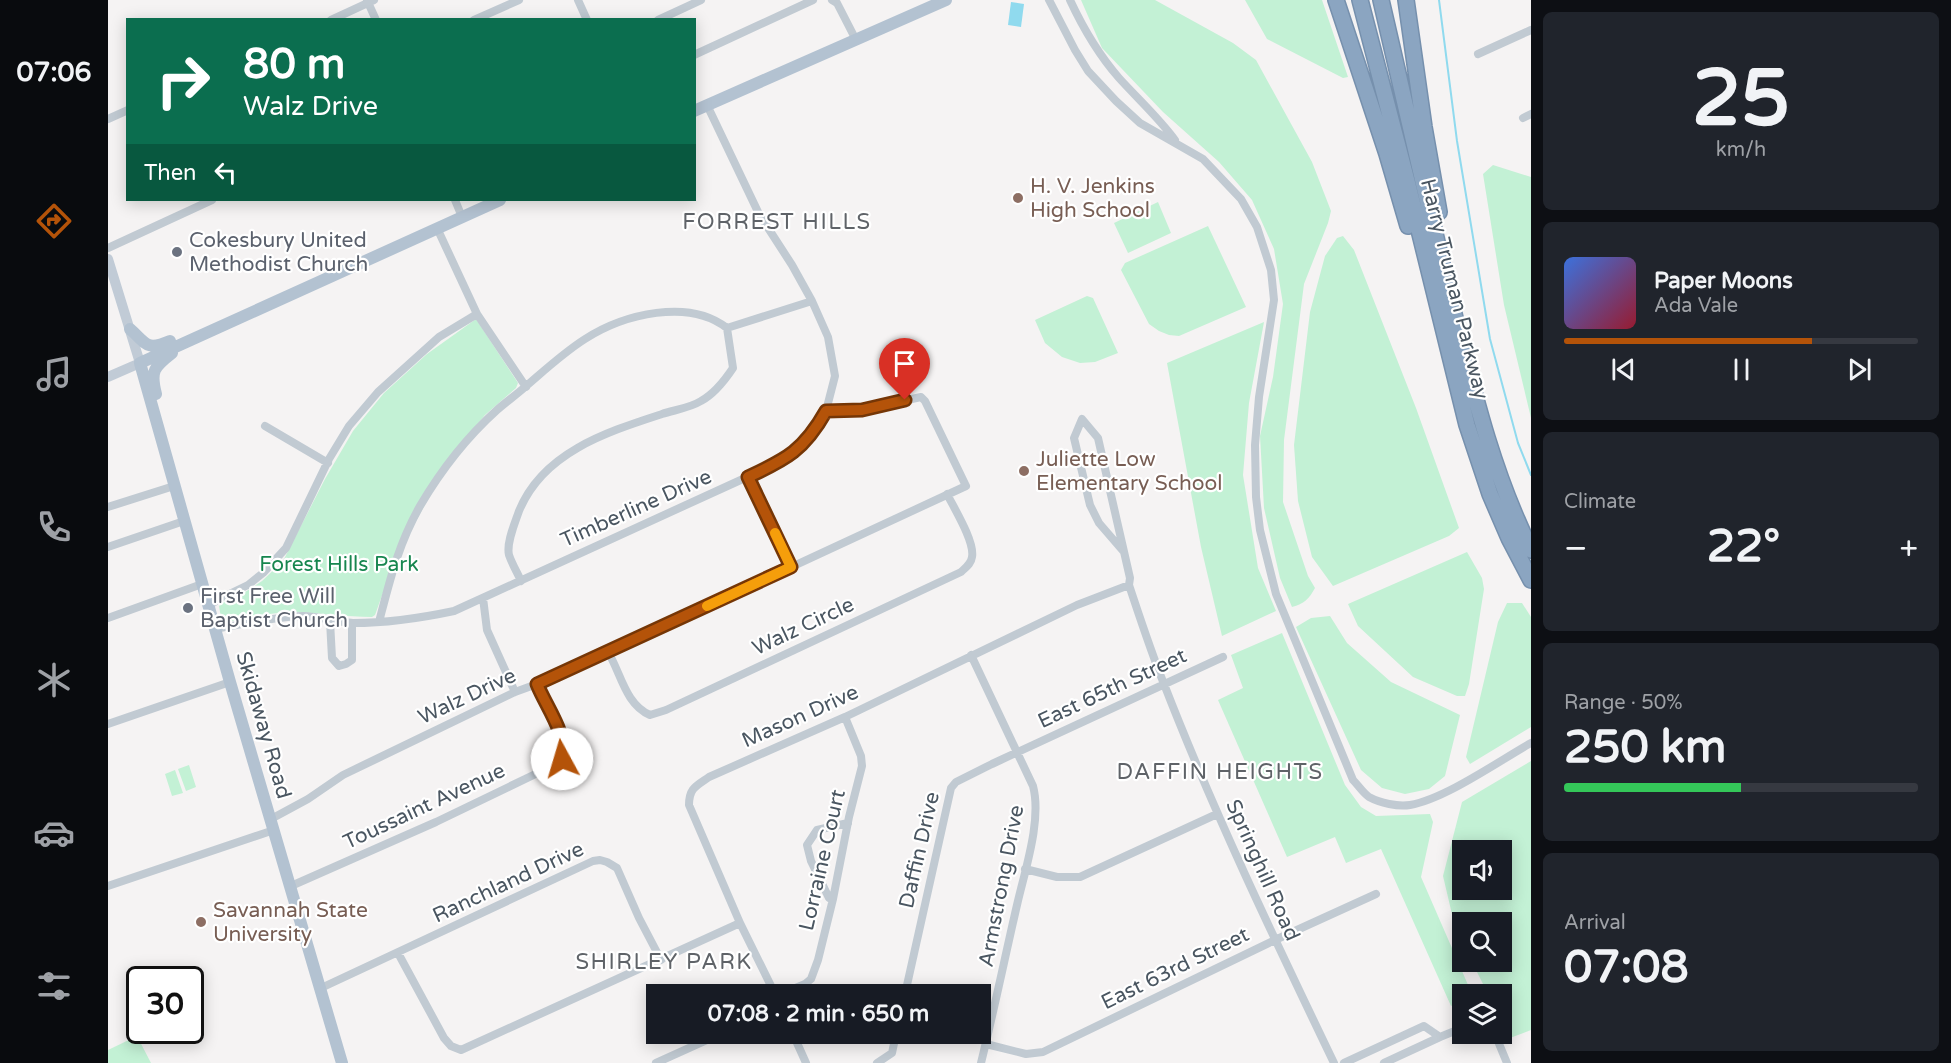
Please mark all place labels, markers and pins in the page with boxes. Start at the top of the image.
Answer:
place label: H. V. Jenkins High School [1030,174,1155,223]
marker: H. V. Jenkins High School [1011,191,1025,205]
place label: Cokesbury United Methodist Church [189,228,368,277]
marker: Cokesbury United Methodist Church [170,245,184,259]
pin [879,338,930,400]
place label: Juliette Low Elementary School [1036,447,1223,496]
marker: Juliette Low Elementary School [1017,464,1031,478]
place label: First Free Will Baptist Church [200,584,348,633]
marker: First Free Will Baptist Church [181,601,195,615]
place label: Savannah State University [213,898,368,947]
marker: Savannah State University [194,915,208,929]

